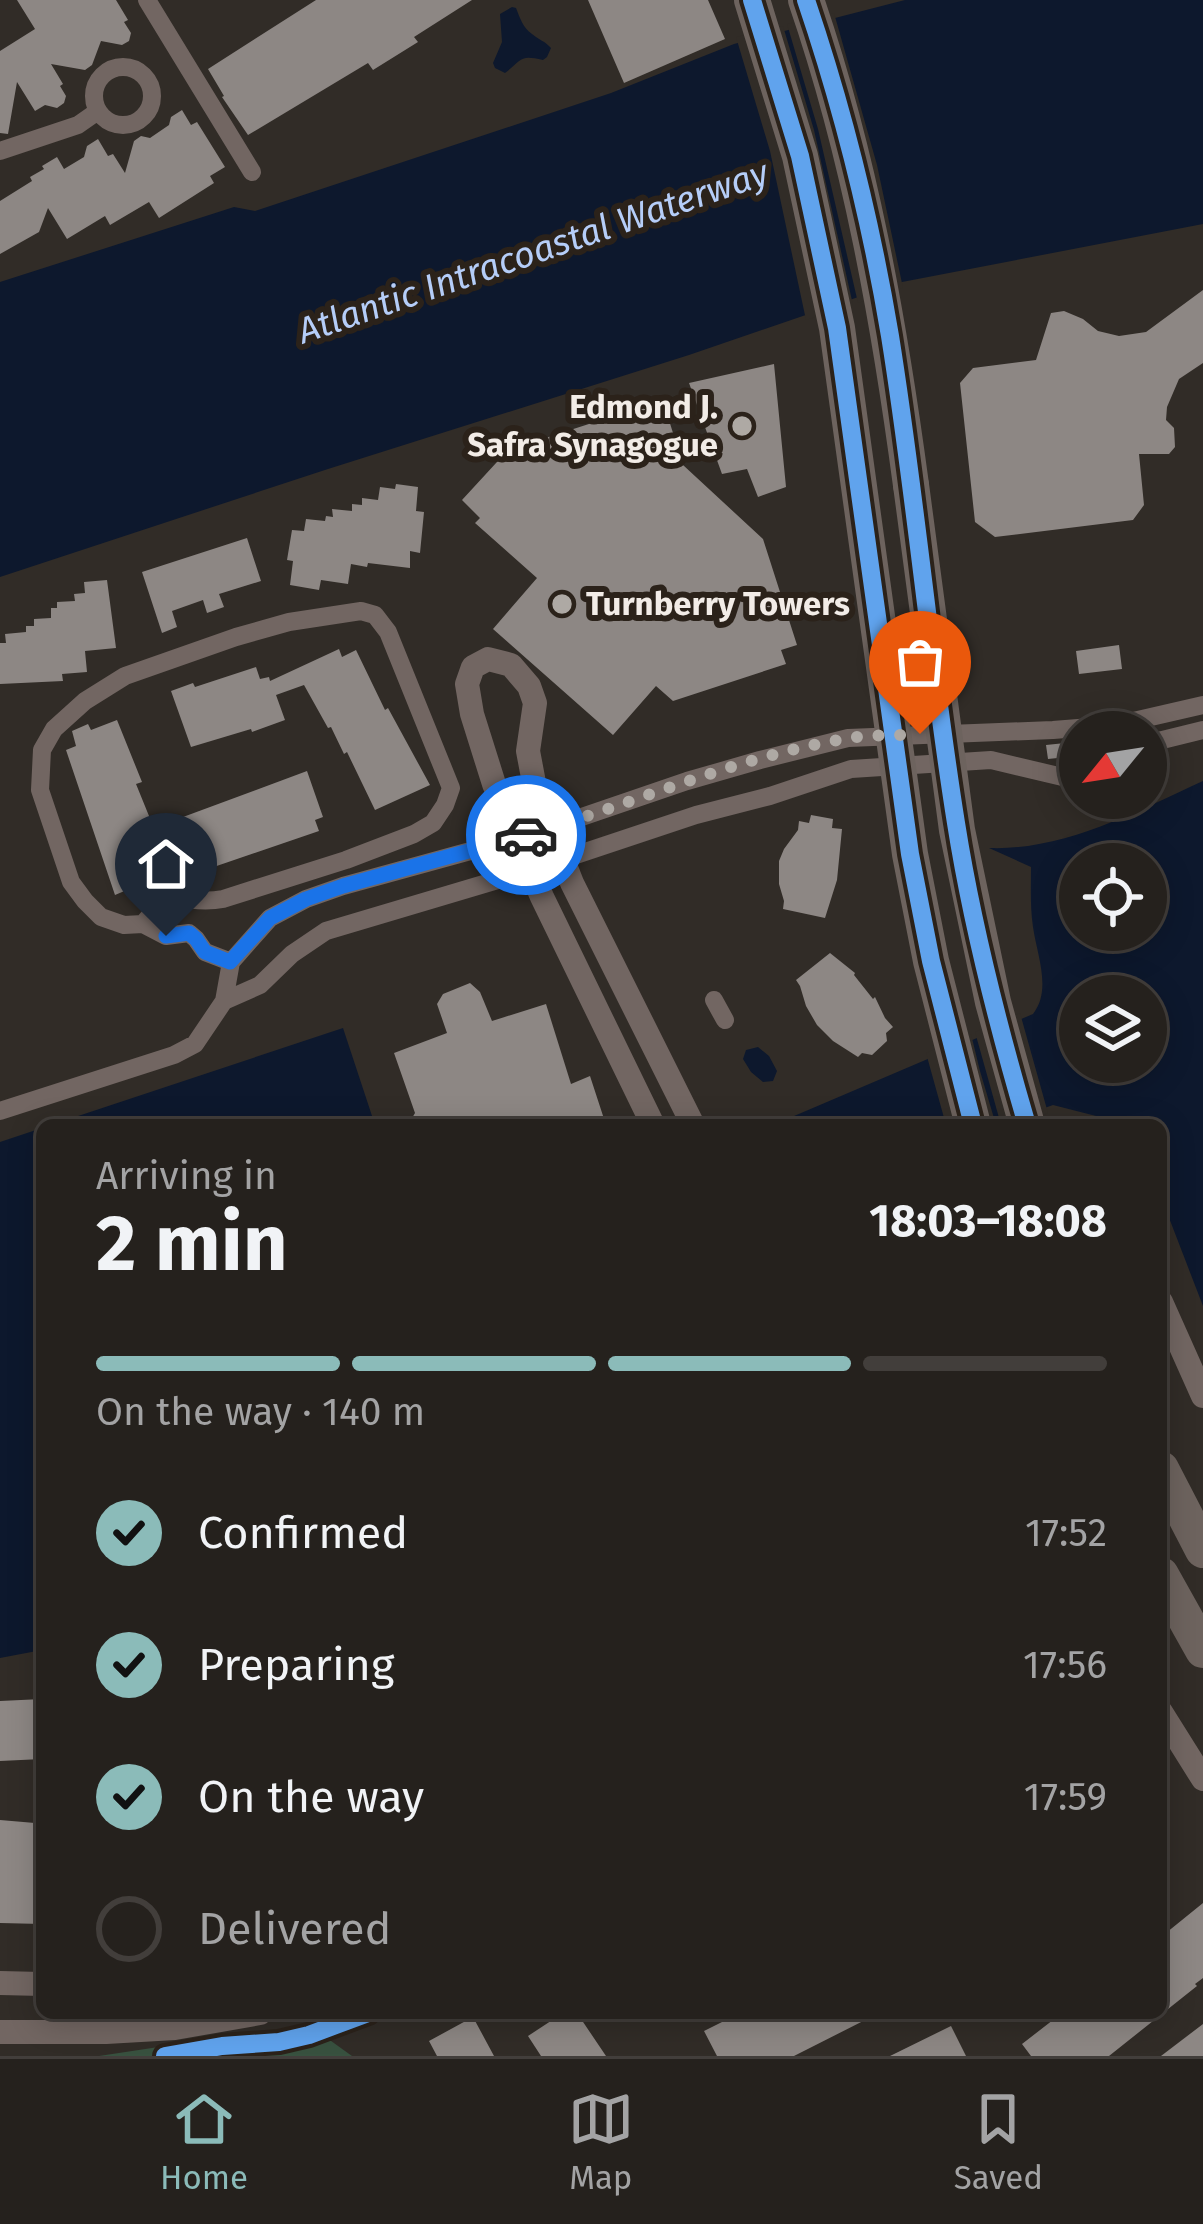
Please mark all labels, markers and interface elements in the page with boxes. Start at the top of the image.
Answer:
water label: Atlantic Intracoastal Waterway [290,150,775,354]
place label: Edmond J. Safra Synagogue [467,387,718,465]
marker: Edmond J. Safra Synagogue [729,413,755,439]
place label: Turnberry Towers [586,584,850,624]
marker: Turnberry Towers [549,591,575,617]
pin [869,611,971,734]
icon: bag [887,629,953,695]
north arrow [1059,711,1167,819]
map controls [1059,711,1167,1083]
courier [466,775,586,895]
icon: car [493,802,559,868]
pin [115,813,217,936]
icon: home [133,831,199,897]
button: locate [1059,843,1167,951]
button: layers [1059,975,1167,1083]
text: Arriving in [96,1153,277,1199]
text: 18:03–18:08 [869,1194,1107,1248]
text: 2 min [96,1197,288,1291]
text: On the way · 140 m [96,1389,425,1435]
icon: check [96,1500,162,1566]
text: Confirmed [198,1506,408,1560]
text: 17:52 [1025,1510,1107,1556]
icon: check [96,1632,162,1698]
text: Preparing [198,1638,394,1692]
text: 17:56 [1023,1642,1107,1688]
icon: check [96,1764,162,1830]
text: On the way [198,1770,424,1824]
text: 17:59 [1024,1774,1107,1820]
text: Delivered [198,1902,391,1956]
tab: Home [160,2086,248,2198]
tab: Map [568,2086,634,2198]
tab: Saved [954,2086,1043,2198]

